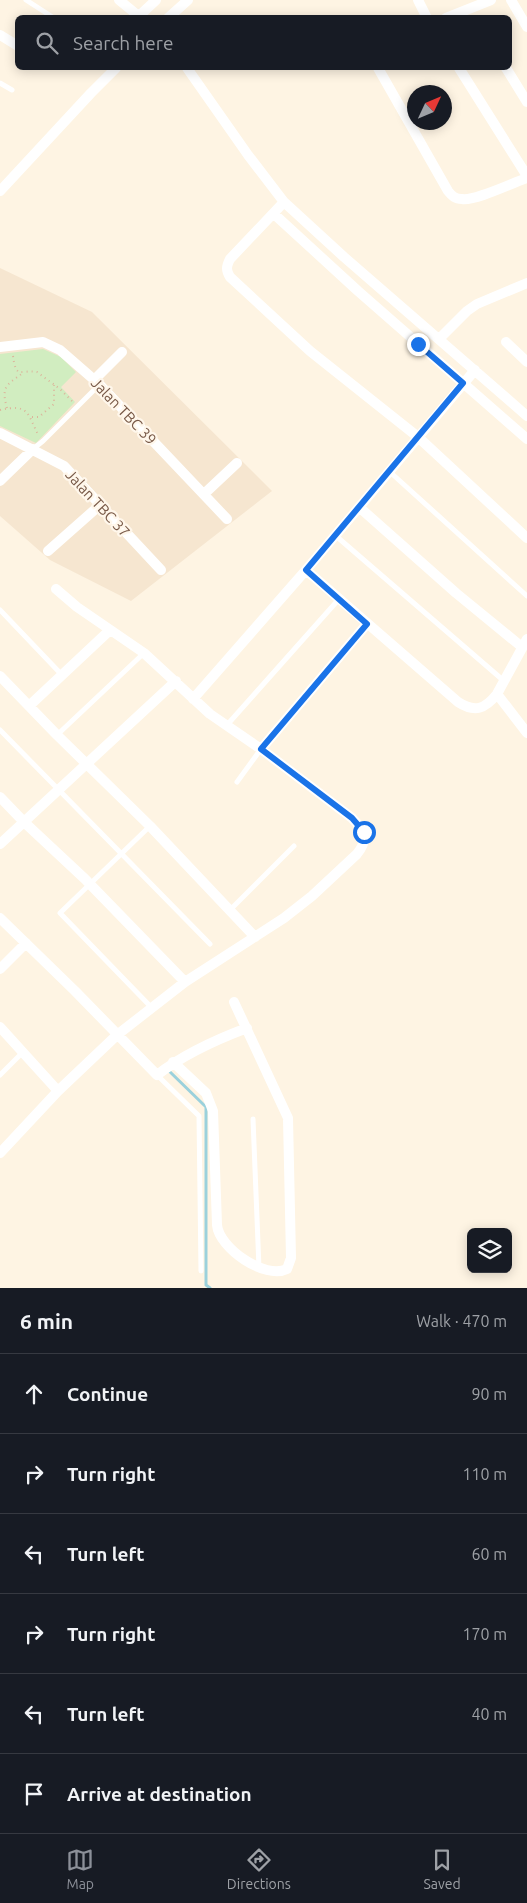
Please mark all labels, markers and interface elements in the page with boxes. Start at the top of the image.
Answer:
search box [15,15,512,70]
icon: search [33,29,61,57]
text: Search here [73,32,173,54]
north arrow [407,85,452,130]
route end [407,333,430,356]
street label: Jalan TBC 39 [88,374,160,448]
street label: Jalan TBC 37 [62,466,134,540]
route start [353,821,376,844]
map controls [467,1228,512,1273]
button: layers [467,1228,512,1273]
text: 6 min [20,1309,73,1333]
text: Walk · 470 m [416,1312,507,1330]
icon: ahead [20,1380,48,1408]
text: Continue [67,1383,148,1405]
text: 90 m [471,1385,507,1403]
icon: right [20,1460,48,1488]
text: Turn right [67,1463,155,1485]
text: 110 m [462,1465,507,1483]
icon: left [20,1540,48,1568]
text: Turn left [67,1543,145,1565]
text: 60 m [471,1545,507,1563]
icon: right [20,1620,48,1648]
text: Turn right [67,1623,155,1645]
text: 170 m [462,1625,507,1643]
icon: left [20,1700,48,1728]
text: Turn left [67,1703,145,1725]
text: 40 m [471,1705,507,1723]
icon: arrive [20,1780,48,1808]
text: Arrive at destination [67,1783,252,1805]
tab: Map [66,1846,94,1892]
tab: Directions [227,1846,291,1892]
tab: Saved [423,1846,461,1892]

